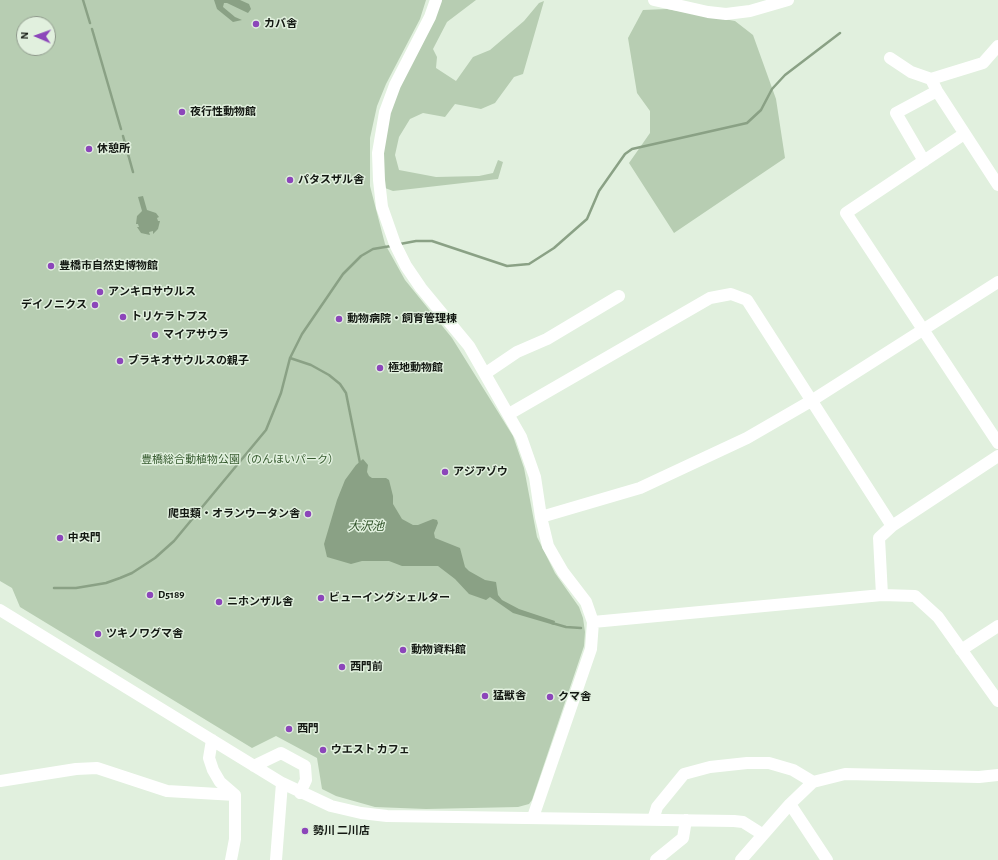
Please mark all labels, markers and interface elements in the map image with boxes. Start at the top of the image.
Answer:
north arrow [16,16,56,56]
place label: カバ舎 [264,17,297,31]
marker: カバ舎 [251,19,261,29]
text: N [19,32,30,40]
place label: 夜行性動物館 [190,105,256,119]
marker: 夜行性動物館 [177,107,187,117]
place label: 休憩所 [97,142,130,156]
marker: 休憩所 [84,144,94,154]
place label: パタスザル舎 [298,173,364,187]
marker: パタスザル舎 [285,175,295,185]
place label: 豊橋市自然史博物館 [59,259,158,273]
marker: 豊橋市自然史博物館 [46,261,56,271]
place label: アンキロサウルス [108,285,196,299]
marker: アンキロサウルス [95,287,105,297]
place label: デイノニクス [21,298,87,312]
marker: デイノニクス [90,300,100,310]
place label: トリケラトプス [131,310,208,324]
marker: トリケラトプス [118,312,128,322]
place label: 動物病院・飼育管理棟 [347,312,457,326]
marker: 動物病院・飼育管理棟 [334,314,344,324]
place label: マイアサウラ [163,328,229,342]
marker: マイアサウラ [150,330,160,340]
place label: ブラキオサウルスの親子 [128,354,249,368]
marker: ブラキオサウルスの親子 [115,356,125,366]
place label: 極地動物館 [388,361,443,375]
marker: 極地動物館 [375,363,385,373]
park label: 豊橋総合動植物公園（のんほいパーク） [141,453,339,467]
place label: アジアゾウ [453,465,508,479]
marker: アジアゾウ [440,467,450,477]
place label: 爬虫類・オランウータン舎 [168,507,300,521]
marker: 爬虫類・オランウータン舎 [303,509,313,519]
water label: 大沢池 [348,519,384,533]
place label: 中央門 [68,531,101,545]
marker: 中央門 [55,533,65,543]
place label: D5189 [158,588,185,602]
marker: D5189 [145,590,155,600]
place label: ビューイングシェルター [329,591,450,605]
marker: ビューイングシェルター [316,593,326,603]
place label: ニホンザル舎 [227,595,293,609]
marker: ニホンザル舎 [214,597,224,607]
place label: ツキノワグマ舎 [106,627,183,641]
marker: ツキノワグマ舎 [93,629,103,639]
place label: 動物資料館 [411,643,466,657]
marker: 動物資料館 [398,645,408,655]
place label: 西門前 [350,660,383,674]
marker: 西門前 [337,662,347,672]
place label: 猛獣舎 [493,689,526,703]
place label: クマ舎 [558,690,591,704]
marker: 猛獣舎 [480,691,490,701]
marker: クマ舎 [545,692,555,702]
place label: 西門 [297,722,319,736]
marker: 西門 [284,724,294,734]
place label: ウエスト カフェ [331,743,410,757]
marker: ウエスト カフェ [318,745,328,755]
place label: 勢川 二川店 [313,824,370,838]
marker: 勢川 二川店 [300,826,310,836]

